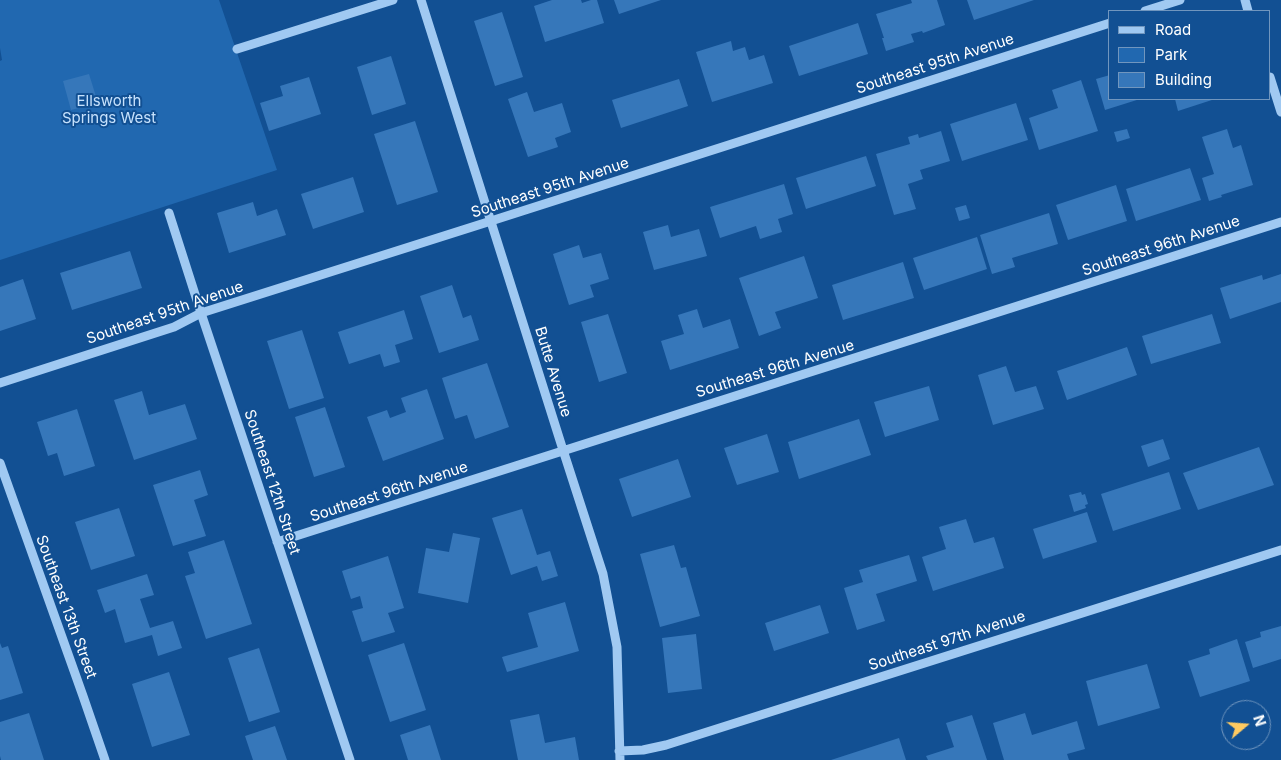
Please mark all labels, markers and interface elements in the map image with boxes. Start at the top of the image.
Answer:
legend [1108,10,1271,100]
text: Road [1155,20,1191,39]
street label: Southeast 95th Avenue [854,30,1016,98]
text: Park [1155,45,1187,64]
text: Building [1155,70,1212,89]
park label: Ellsworth Springs West [62,92,156,127]
street label: Southeast 95th Avenue [469,154,631,222]
street label: Southeast 96th Avenue [1080,212,1242,280]
street label: Southeast 95th Avenue [84,278,246,348]
street label: Butte Avenue [531,325,575,419]
street label: Southeast 96th Avenue [694,336,856,402]
street label: Southeast 12th Street [240,407,304,557]
street label: Southeast 96th Avenue [308,458,470,526]
street label: Southeast 13th Street [32,533,100,681]
street label: Southeast 97th Avenue [866,607,1028,675]
north arrow [1221,700,1271,750]
text: N [1250,713,1270,728]

